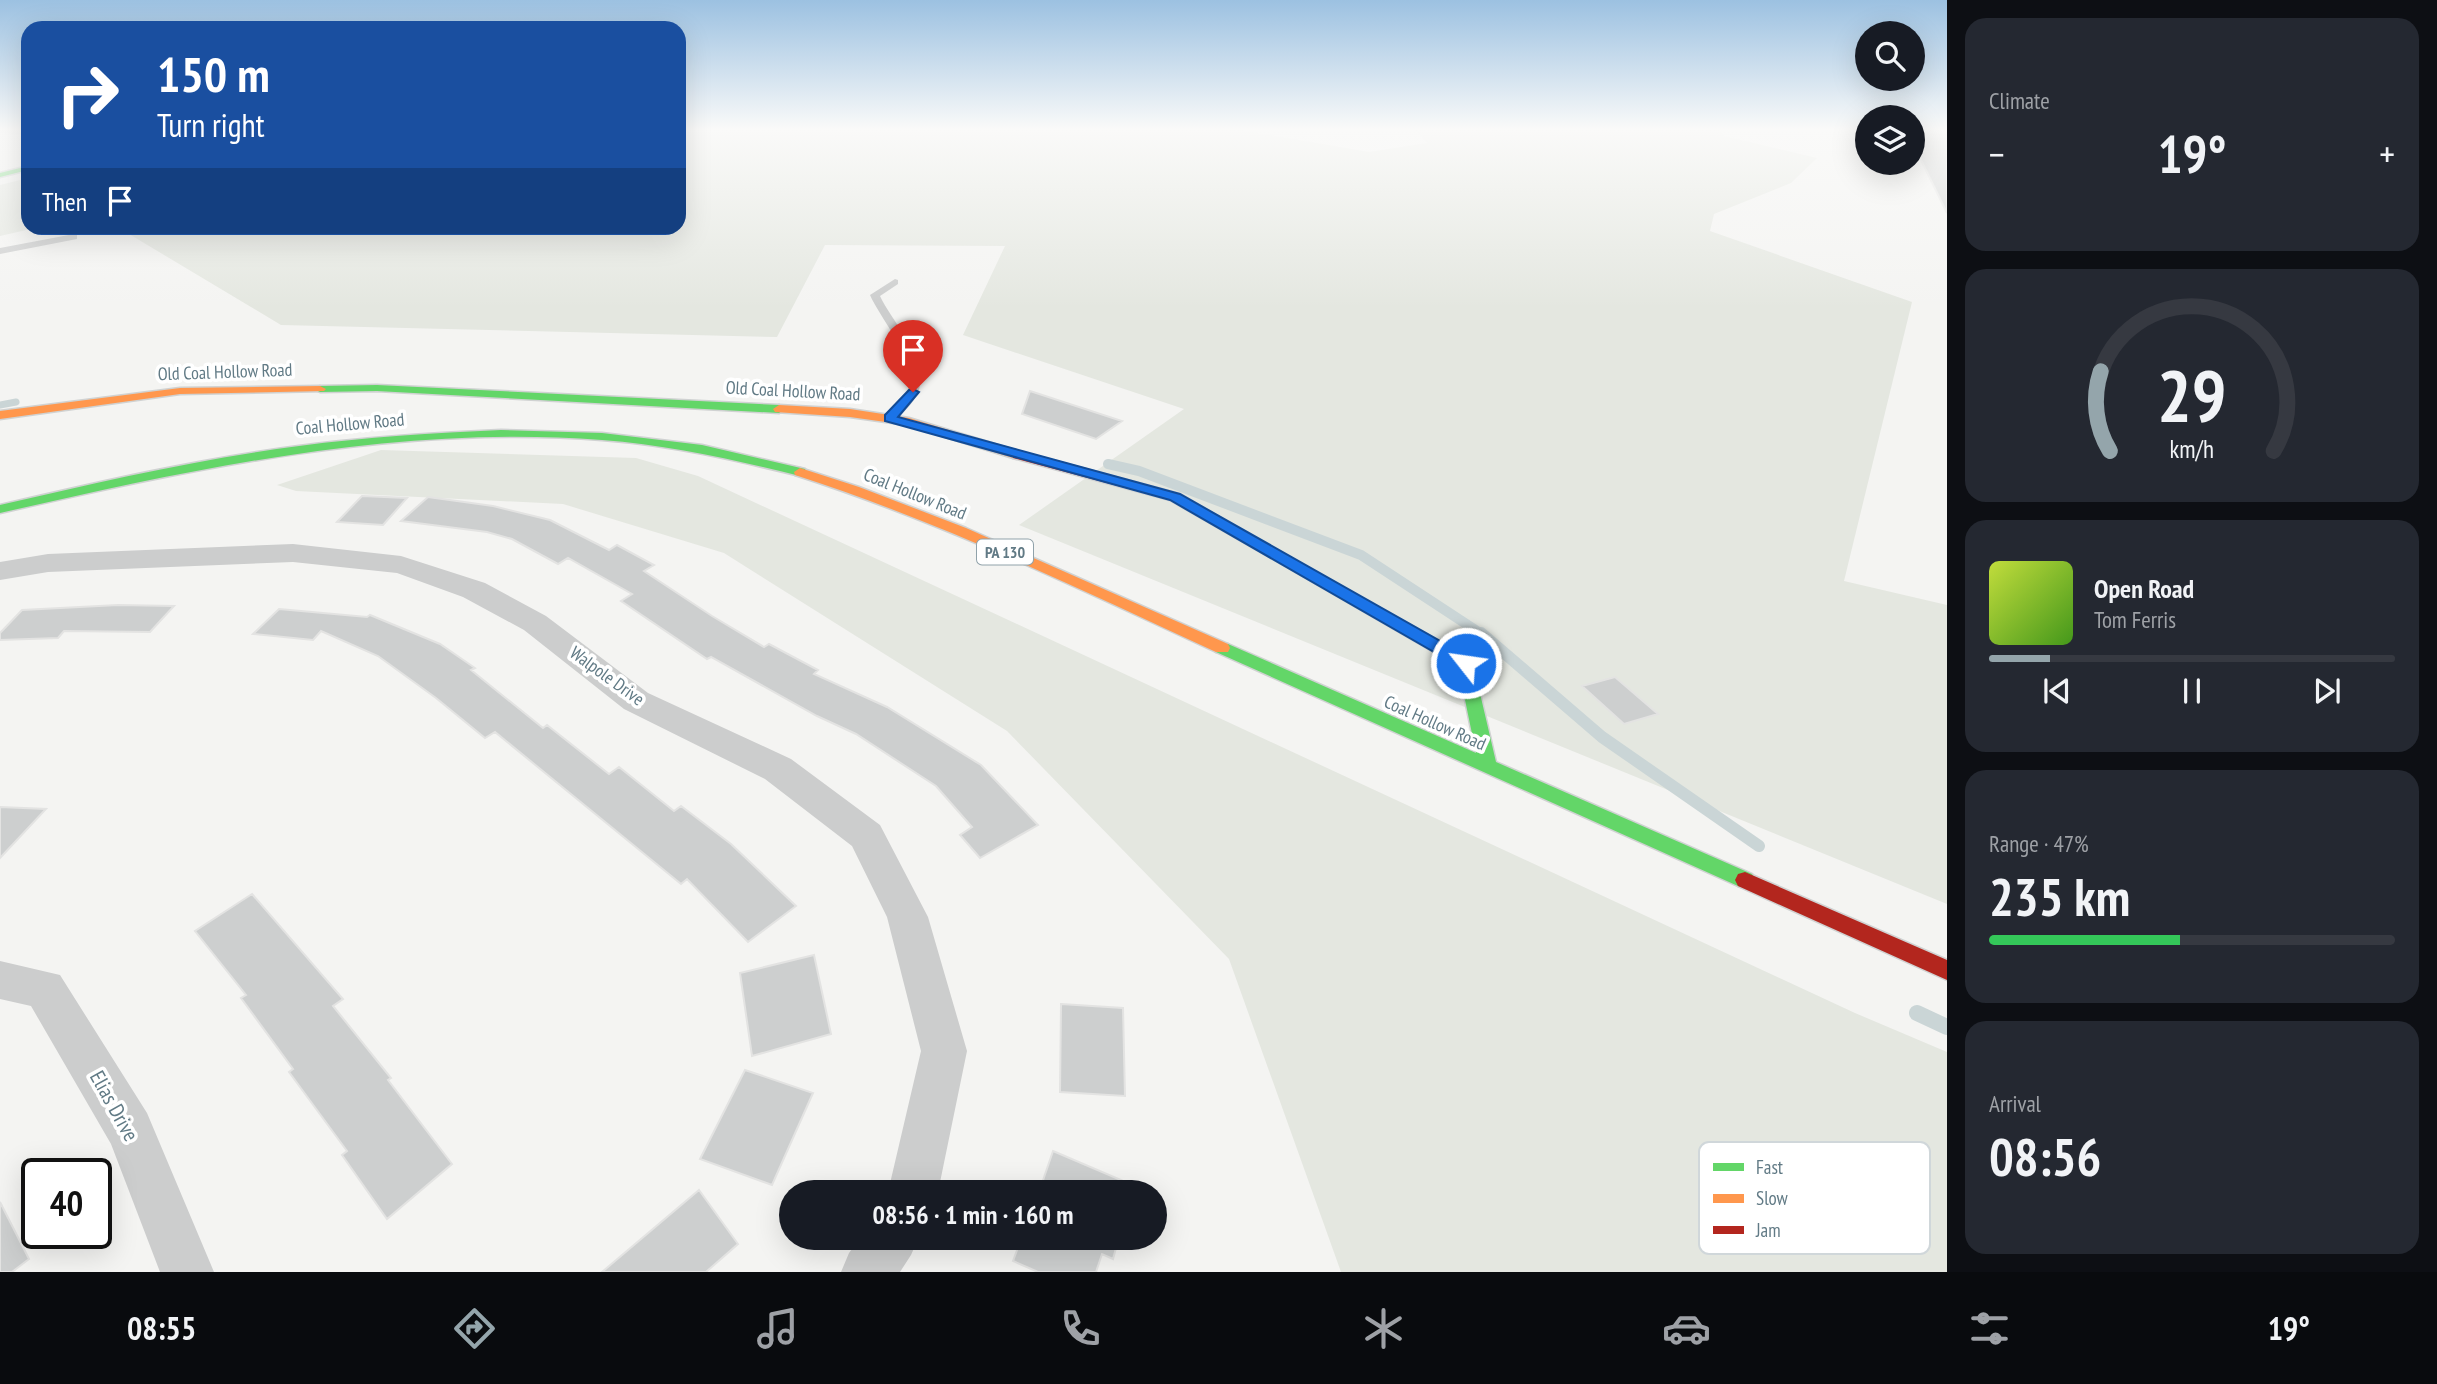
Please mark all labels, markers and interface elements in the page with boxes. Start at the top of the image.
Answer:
map controls [1855,21,1925,175]
button: search [1855,21,1925,91]
text: 150 m [157,42,270,106]
icon: right [42,49,133,140]
text: Climate [1989,86,2050,115]
text: Turn right [157,104,265,146]
button: layers [1855,105,1925,175]
text: 19° [2158,120,2226,187]
text: − [1989,129,2005,178]
text: + [2379,129,2395,178]
icon: arrive [101,182,139,220]
text: Then [42,185,87,218]
pin [883,320,943,392]
icon: arrive [894,331,932,369]
text: 29 [2157,348,2227,442]
street label: Old Coal Hollow Road [157,358,293,385]
street label: Old Coal Hollow Road [725,375,861,406]
street label: Coal Hollow Road [295,407,405,440]
text: km/h [2170,433,2214,465]
street label: Coal Hollow Road [860,462,970,525]
road number: PA 130 [977,540,1033,565]
text: Open Road [2094,572,2194,605]
text: Tom Ferris [2094,605,2176,634]
position arrow [1429,626,1503,700]
street label: Walpole Drive [565,641,649,710]
icon: previous [2038,672,2076,710]
icon: pause [2173,672,2211,710]
icon: next [2308,672,2346,710]
street label: Coal Hollow Road [1381,690,1490,755]
text: Range · 47% [1989,829,2089,858]
text: 235 km [1989,863,2130,930]
street label: Elias Drive [84,1066,145,1146]
text: Arrival [1989,1089,2041,1118]
text: 08:56 [1989,1123,2101,1190]
legend [1699,1142,1930,1254]
text: Fast [1756,1155,1784,1179]
speed limit sign: 40 [21,1158,112,1249]
text: Slow [1756,1186,1789,1210]
text: 08:56 · 1 min · 160 m [873,1198,1073,1231]
text: Jam [1755,1218,1781,1242]
icon: directions [450,1304,499,1353]
icon: music [753,1304,802,1353]
icon: phone [1056,1304,1105,1353]
icon: climate [1359,1304,1408,1353]
icon: car [1662,1304,1711,1353]
icon: filters [1965,1304,2014,1353]
text: 08:55 [127,1307,196,1349]
text: 19° [2268,1307,2310,1349]

